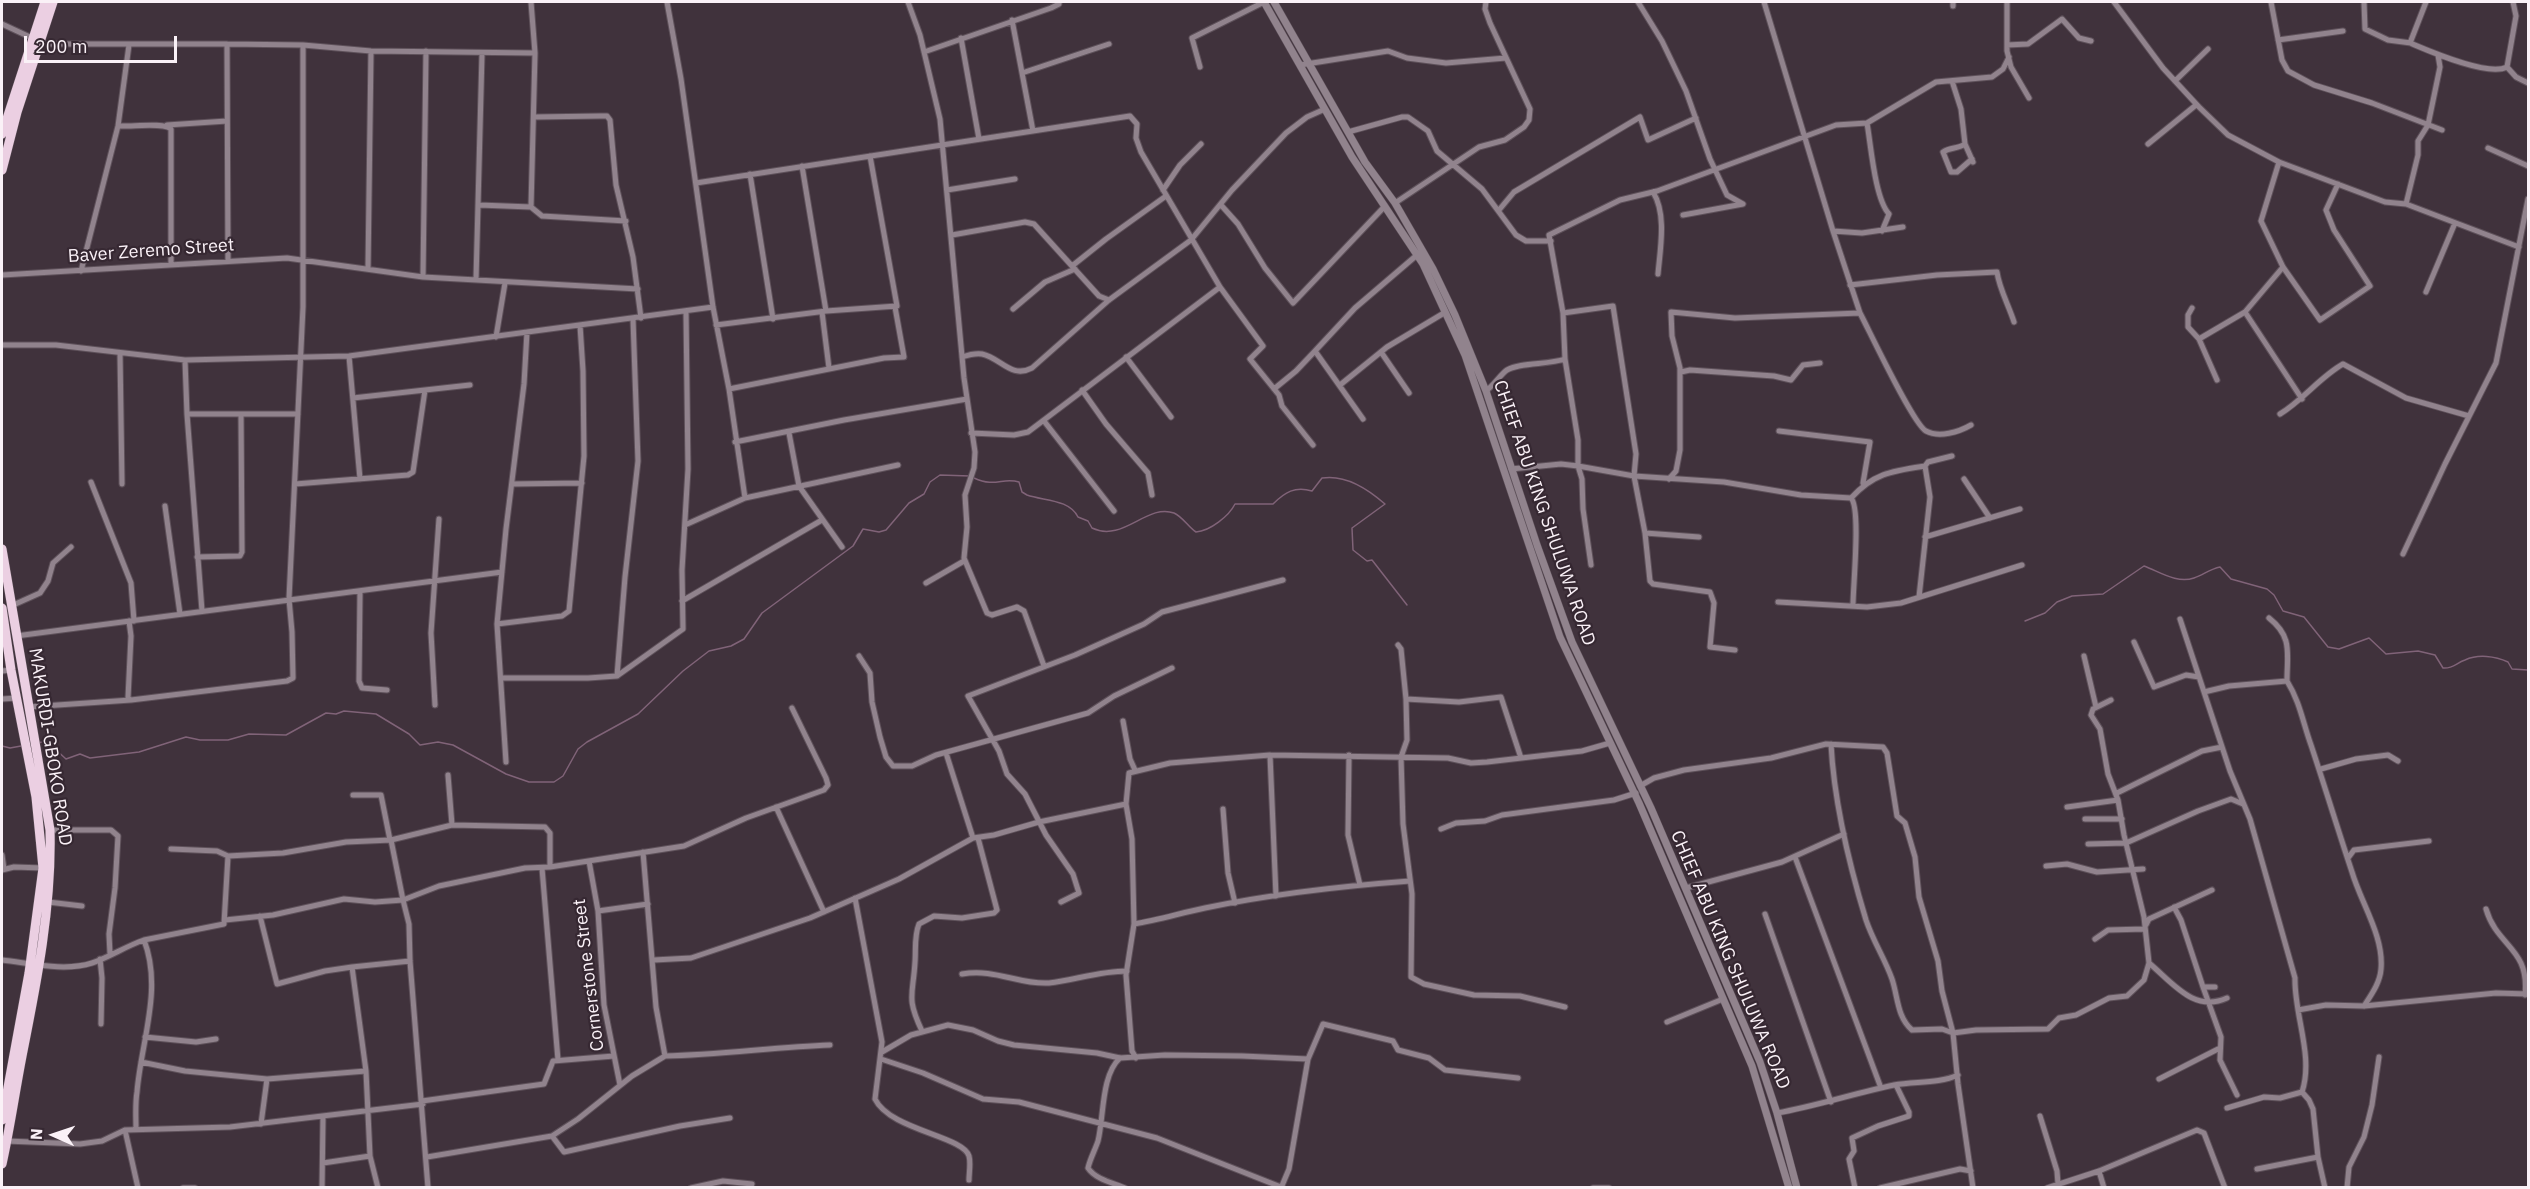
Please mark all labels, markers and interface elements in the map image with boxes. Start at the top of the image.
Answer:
scale bar [27,24,180,62]
text: 200 m [35,35,87,58]
street label: Baver Zeremo Street [67,234,235,268]
street label: CHIEF ABU KING SHULUWA ROAD [1488,378,1600,648]
street label: MAKURDI-GBOKO ROAD [24,647,76,847]
street label: CHIEF ABU KING SHULUWA ROAD [1666,827,1794,1093]
street label: Cornerstone Street [569,898,609,1052]
north arrow [24,1105,84,1165]
text: N [26,1128,46,1140]

